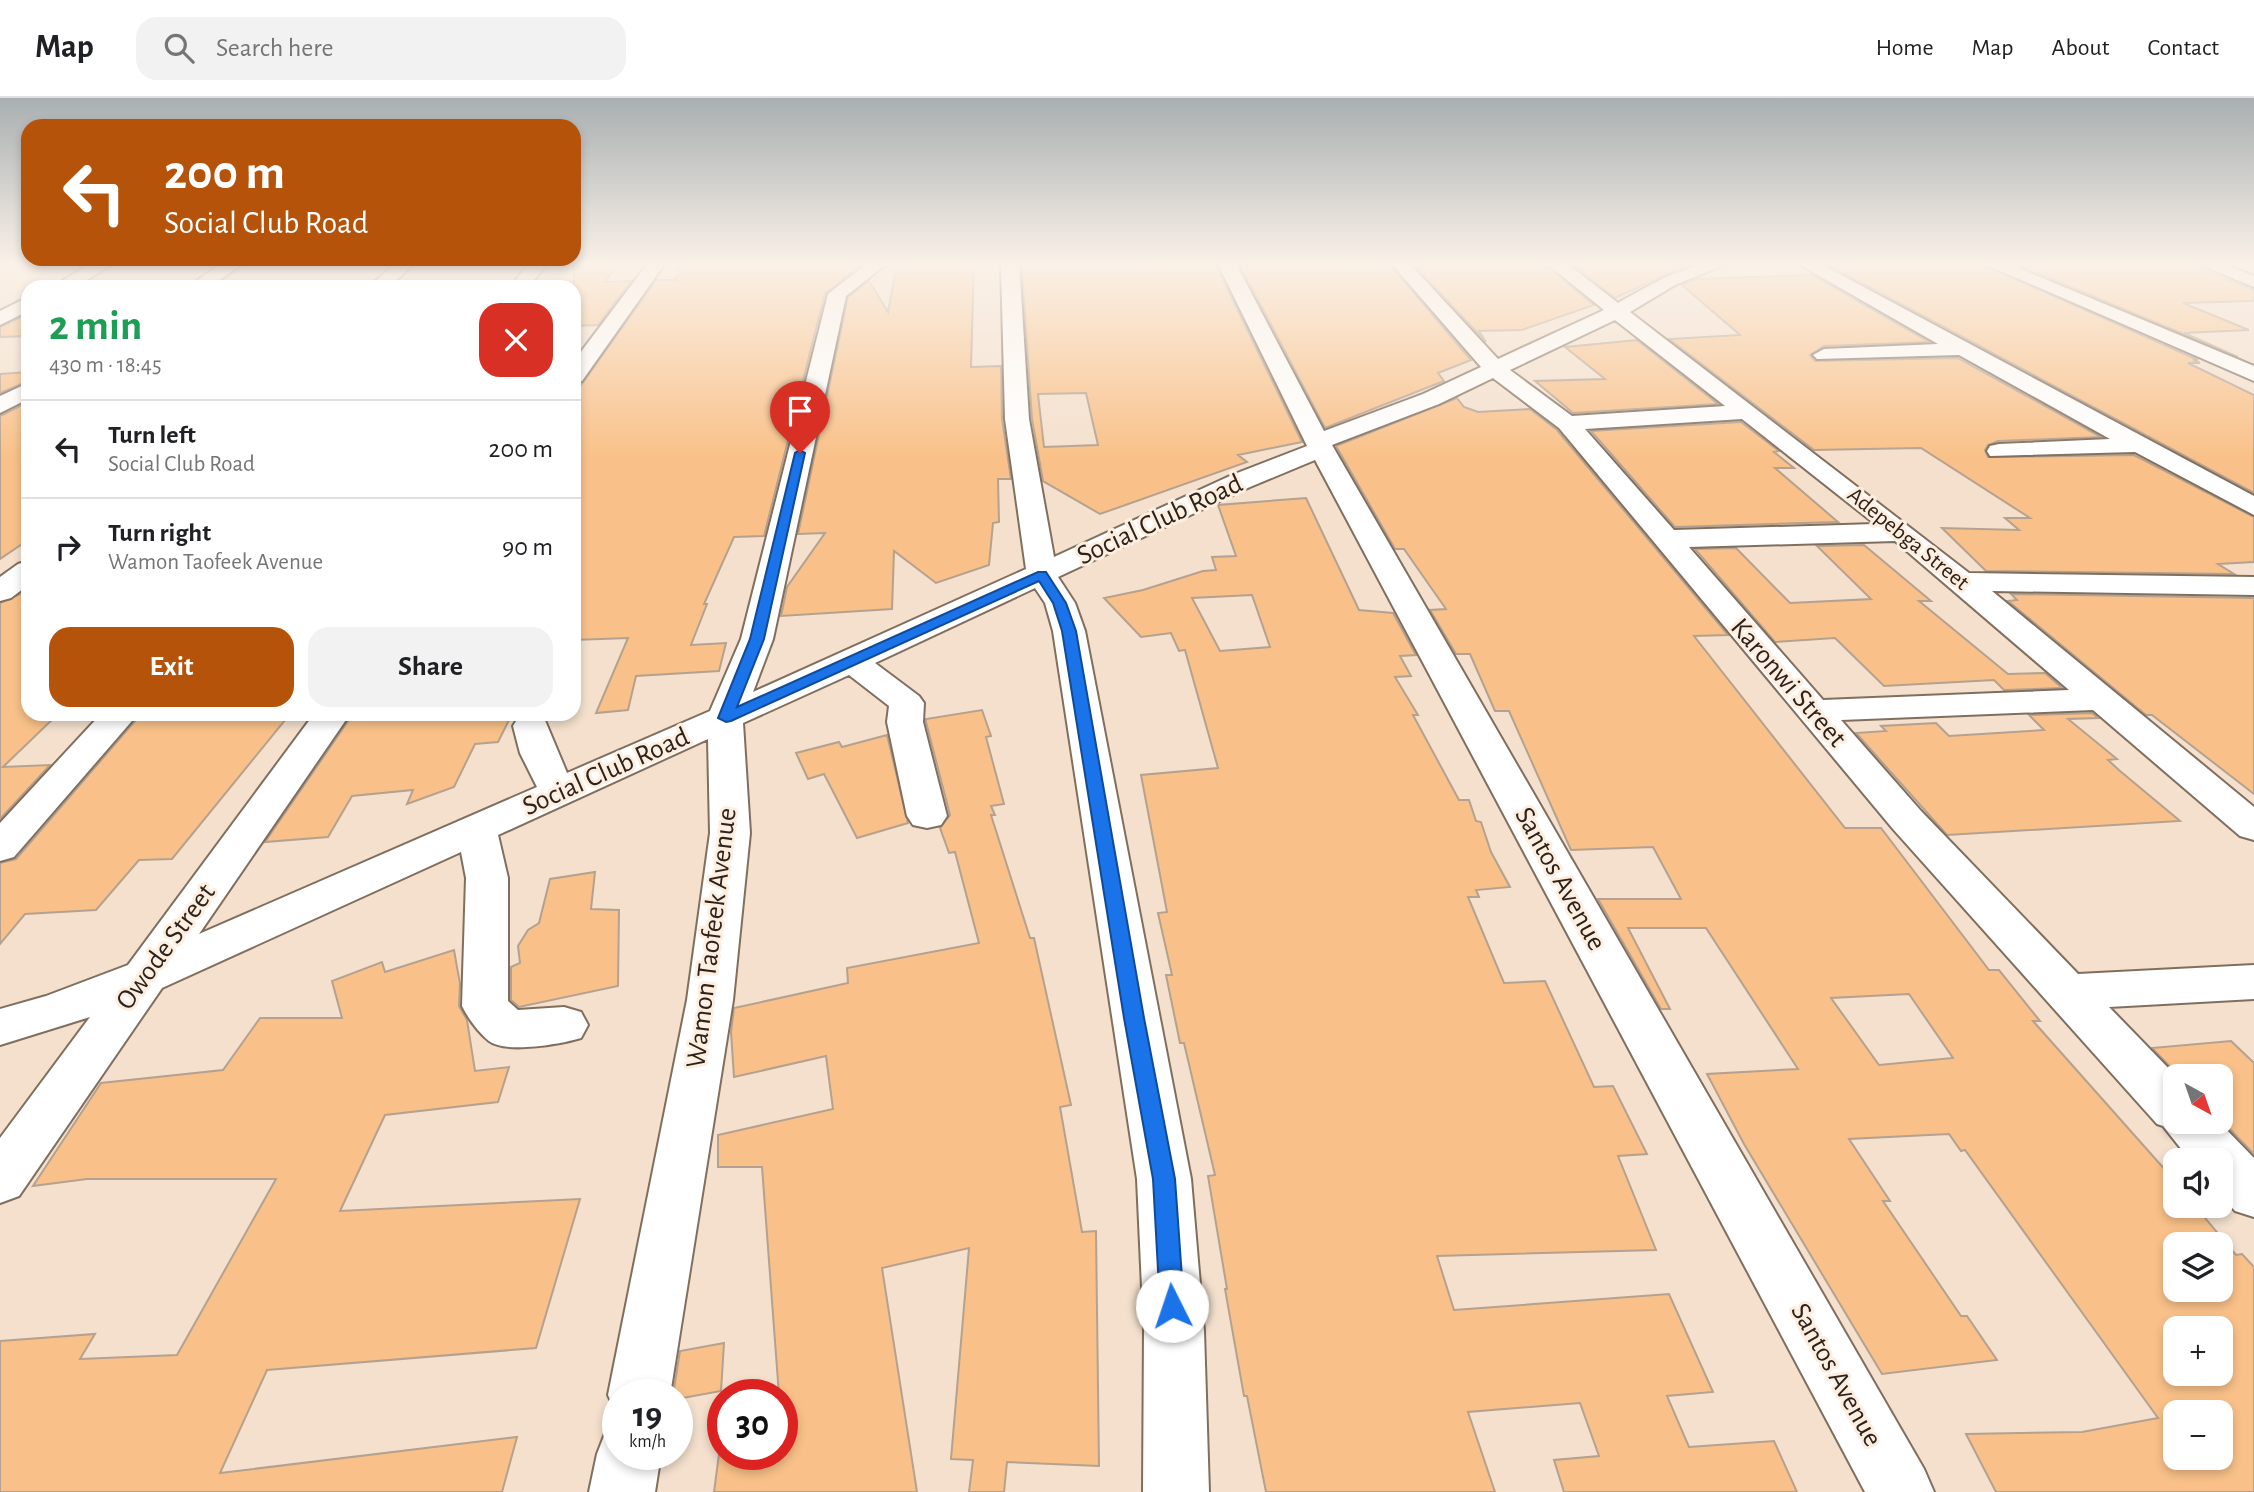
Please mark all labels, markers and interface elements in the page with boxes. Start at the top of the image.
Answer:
search box [136,17,626,80]
icon: search [160,29,198,67]
text: Map [35,31,94,64]
text: Search here [216,35,334,61]
text: Home [1876,36,1934,60]
text: Map [1972,36,2014,60]
text: About [2052,36,2109,60]
text: Contact [2147,36,2219,60]
icon: left [49,147,140,238]
text: 200 m [164,149,285,198]
text: Social Club Road [164,207,368,239]
button: close [479,303,553,377]
text: 2 min [49,305,142,347]
text: 430 m · 18:45 [49,354,162,377]
pin [770,381,830,453]
icon: arrive [781,392,819,430]
text: Turn left [108,422,196,448]
icon: left [49,430,87,468]
text: 200 m [489,436,553,462]
text: Social Club Road [108,453,255,476]
street label: Social Club Road [1073,470,1247,570]
street label: Adepebga Street [1843,483,1974,595]
text: Turn right [108,520,211,546]
icon: right [49,528,87,566]
text: 90 m [502,534,553,560]
text: Wamon Taofeek Avenue [108,551,323,574]
street label: Karonwi Street [1725,613,1851,753]
button: Exit [49,627,294,707]
button: Share [308,627,553,707]
street label: Social Club Road [519,723,693,821]
street label: Santos Avenue [1509,803,1611,955]
street label: Wamon Taofeek Avenue [682,806,742,1070]
street label: Owode Street [111,879,221,1015]
north arrow [2163,1064,2233,1134]
map controls [2163,1064,2233,1470]
button: sound [2163,1148,2233,1218]
button: layers [2163,1232,2233,1302]
position arrow [1135,1269,1209,1343]
street label: Santos Avenue [1785,1299,1887,1451]
button: + [2163,1316,2233,1386]
speed limit sign: 30 [707,1379,798,1470]
text: 19 [633,1398,662,1433]
button: − [2163,1400,2233,1470]
text: km/h [629,1433,666,1451]

